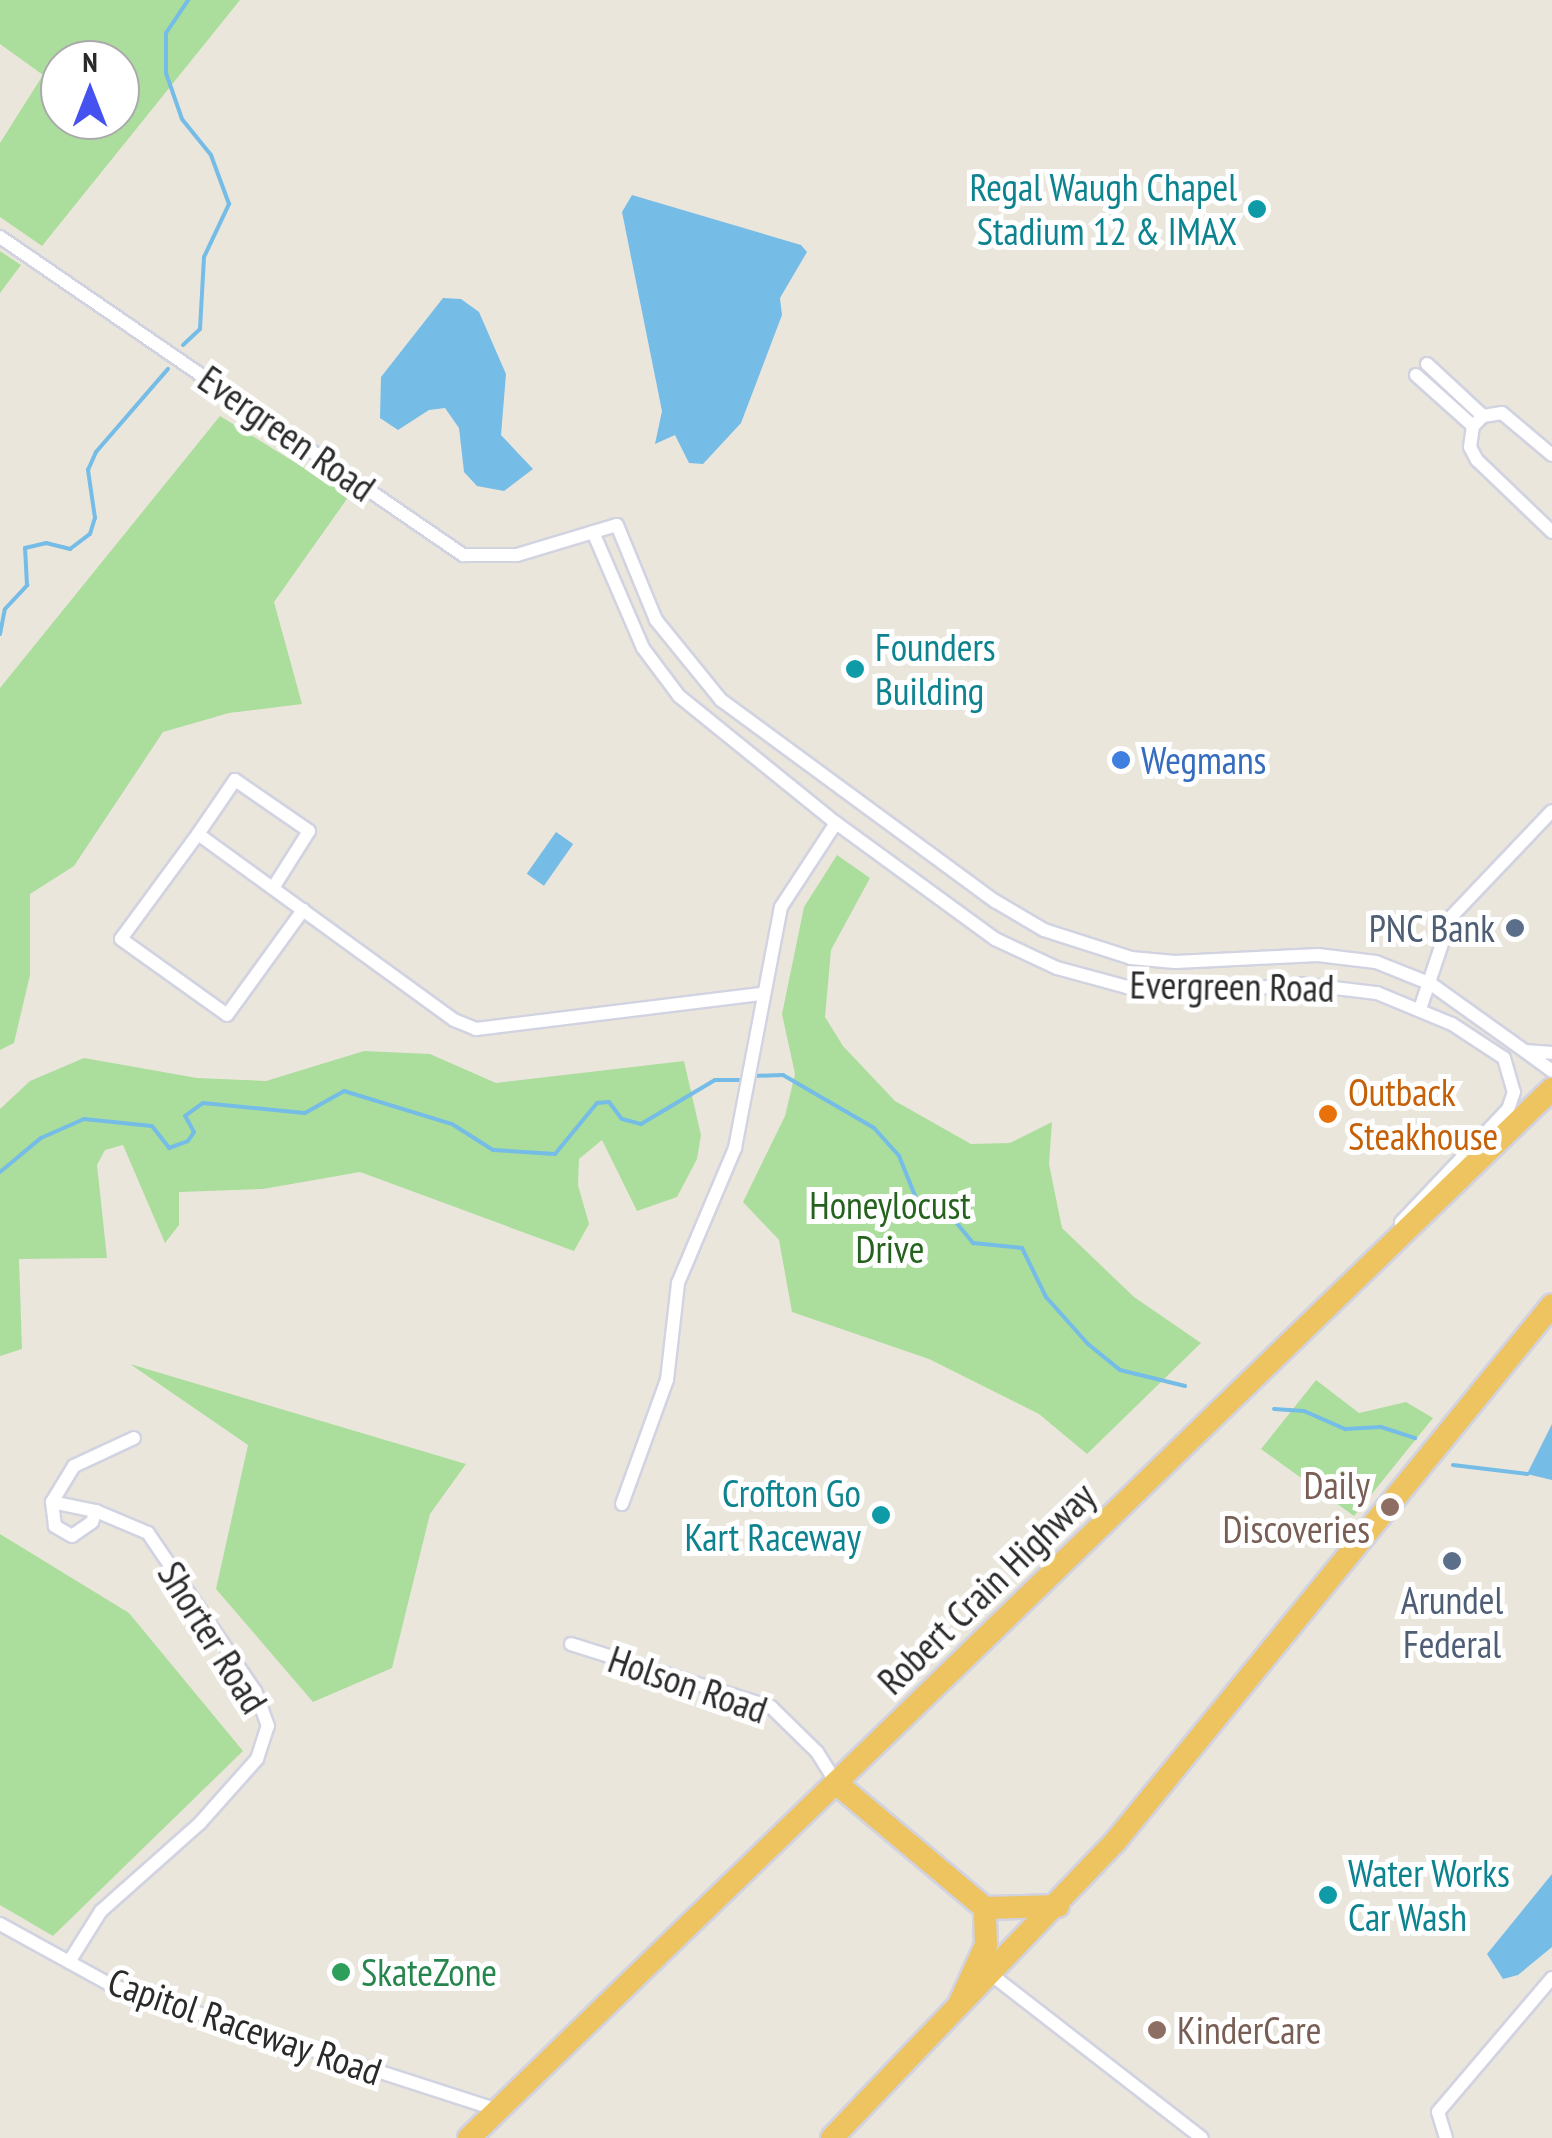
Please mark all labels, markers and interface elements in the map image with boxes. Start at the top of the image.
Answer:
north arrow [40,40,140,140]
text: N [82,43,98,80]
place label: Regal Waugh Chapel Stadium 12 & IMAX [969,164,1237,253]
marker: Regal Waugh Chapel Stadium 12 & IMAX [1246,198,1268,220]
street label: Evergreen Road [190,356,384,510]
place label: Founders Building [875,624,996,714]
marker: Founders Building [844,658,866,680]
place label: Wegmans [1141,737,1266,783]
marker: Wegmans [1110,749,1132,771]
place label: PNC Bank [1367,905,1495,951]
marker: PNC Bank [1504,917,1526,939]
street label: Evergreen Road [1129,961,1335,1011]
place label: Outback Steakhouse [1348,1069,1498,1158]
marker: Outback Steakhouse [1317,1103,1339,1125]
park label: Honeylocust Drive [809,1182,971,1272]
place label: Daily Discoveries [1222,1462,1370,1552]
place label: Crofton Go Kart Raceway [684,1470,861,1560]
street label: Robert Crain Highway [868,1473,1104,1703]
marker: Daily Discoveries [1379,1496,1401,1518]
marker: Crofton Go Kart Raceway [870,1504,892,1526]
marker: Arundel Federal [1441,1550,1463,1572]
street label: Shorter Road [149,1553,277,1721]
place label: Arundel Federal [1401,1577,1503,1666]
street label: Holson Road [603,1636,773,1732]
place label: Water Works Car Wash [1348,1850,1510,1940]
marker: Water Works Car Wash [1317,1884,1339,1906]
place label: SkateZone [361,1949,497,1995]
street label: Capitol Raceway Road [102,1958,388,2094]
marker: SkateZone [330,1961,352,1983]
place label: KinderCare [1177,2007,1321,2053]
marker: KinderCare [1146,2019,1168,2041]

